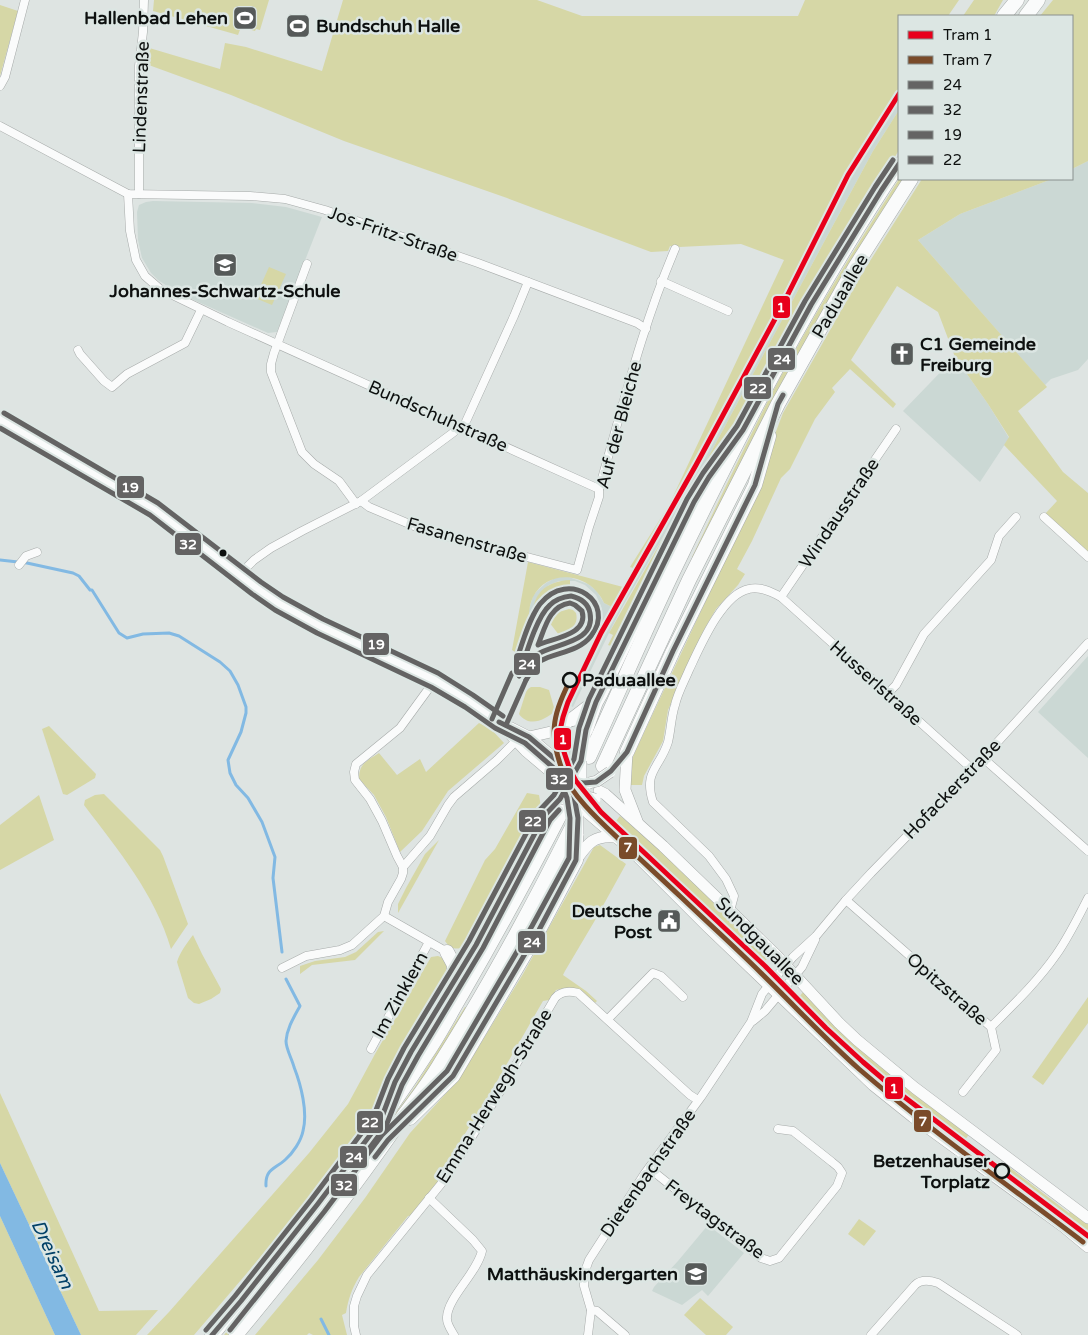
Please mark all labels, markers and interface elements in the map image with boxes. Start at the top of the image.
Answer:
sports icon: Hallenbad Lehen [232,5,258,31]
place label: Hallenbad Lehen [84,7,228,29]
sports icon: Bundschuh Halle [285,13,311,39]
place label: Bundschuh Halle [316,15,460,37]
legend [898,15,1073,180]
text: Tram 1 [943,26,993,44]
street label: Lindenstraße [128,41,154,153]
text: Tram 7 [943,51,993,69]
text: 24 [943,76,962,94]
text: 32 [943,101,962,119]
text: 19 [943,126,962,144]
text: 22 [943,151,962,169]
street label: Jos-Fritz-Straße [325,202,461,266]
street label: Paduaallee [807,250,873,342]
school or university icon: Johannes-Schwartz-Schule [212,252,238,278]
place label: Johannes-Schwartz-Schule [109,280,340,302]
line badge: 1 [772,295,791,319]
text: 1 [777,299,785,316]
place label: C1 Gemeinde Freiburg [920,333,1036,376]
church icon: C1 Gemeinde Freiburg [889,341,915,367]
line badge: 24 [767,347,796,371]
text: 24 [773,351,791,368]
street label: Auf der Bleiche [591,359,647,491]
street label: Bundschuhstraße [365,375,511,457]
line badge: 22 [743,376,772,400]
text: 22 [749,380,767,397]
street label: Windausstraße [794,454,884,572]
line badge: 19 [116,475,145,499]
text: 19 [121,479,139,496]
street label: Fasanenstraße [404,512,530,568]
line badge: 32 [174,532,202,556]
text: 32 [179,536,197,553]
unlabelled marker [218,548,228,558]
line badge: 19 [362,632,390,656]
text: 19 [367,636,385,653]
street label: Husserlstraße [825,636,927,730]
line badge: 24 [513,652,541,676]
text: 24 [518,656,536,673]
place label: Paduaallee [582,669,676,691]
marker: Paduaallee [562,672,578,688]
line badge: 1 [553,727,572,751]
text: 1 [559,731,567,748]
street label: Hofackerstraße [899,734,1005,844]
line badge: 32 [545,767,574,791]
text: 32 [550,771,568,788]
line badge: 22 [518,809,547,833]
text: 22 [524,813,542,830]
line badge: 7 [618,836,638,860]
text: 7 [624,839,633,856]
street label: Sundgauallee [711,892,809,990]
place label: Deutsche Post [571,900,652,943]
public building icon: Deutsche Post [656,908,682,934]
line badge: 24 [517,930,546,954]
text: 24 [523,934,541,951]
street label: Im Zinklern [367,948,433,1042]
street label: Opitzstraße [902,948,992,1030]
street label: Emma-Herwegh-Straße [431,1005,557,1187]
line badge: 1 [884,1076,904,1100]
text: 1 [890,1080,898,1097]
street label: Dietenbachstraße [596,1105,700,1241]
line badge: 7 [913,1109,932,1133]
line badge: 22 [356,1110,384,1134]
text: 7 [919,1113,928,1130]
text: 22 [361,1114,379,1131]
line badge: 24 [339,1145,368,1169]
text: 24 [345,1149,363,1166]
place label: Betzenhauser Torplatz [873,1150,991,1193]
marker: Betzenhauser Torplatz [994,1163,1010,1179]
line badge: 32 [330,1173,358,1197]
street label: Freytagstraße [661,1174,769,1264]
text: 32 [335,1177,353,1194]
water label: Dreisam [27,1216,78,1293]
school or university icon: Matthäuskindergarten [683,1261,709,1287]
place label: Matthäuskindergarten [487,1263,678,1285]

